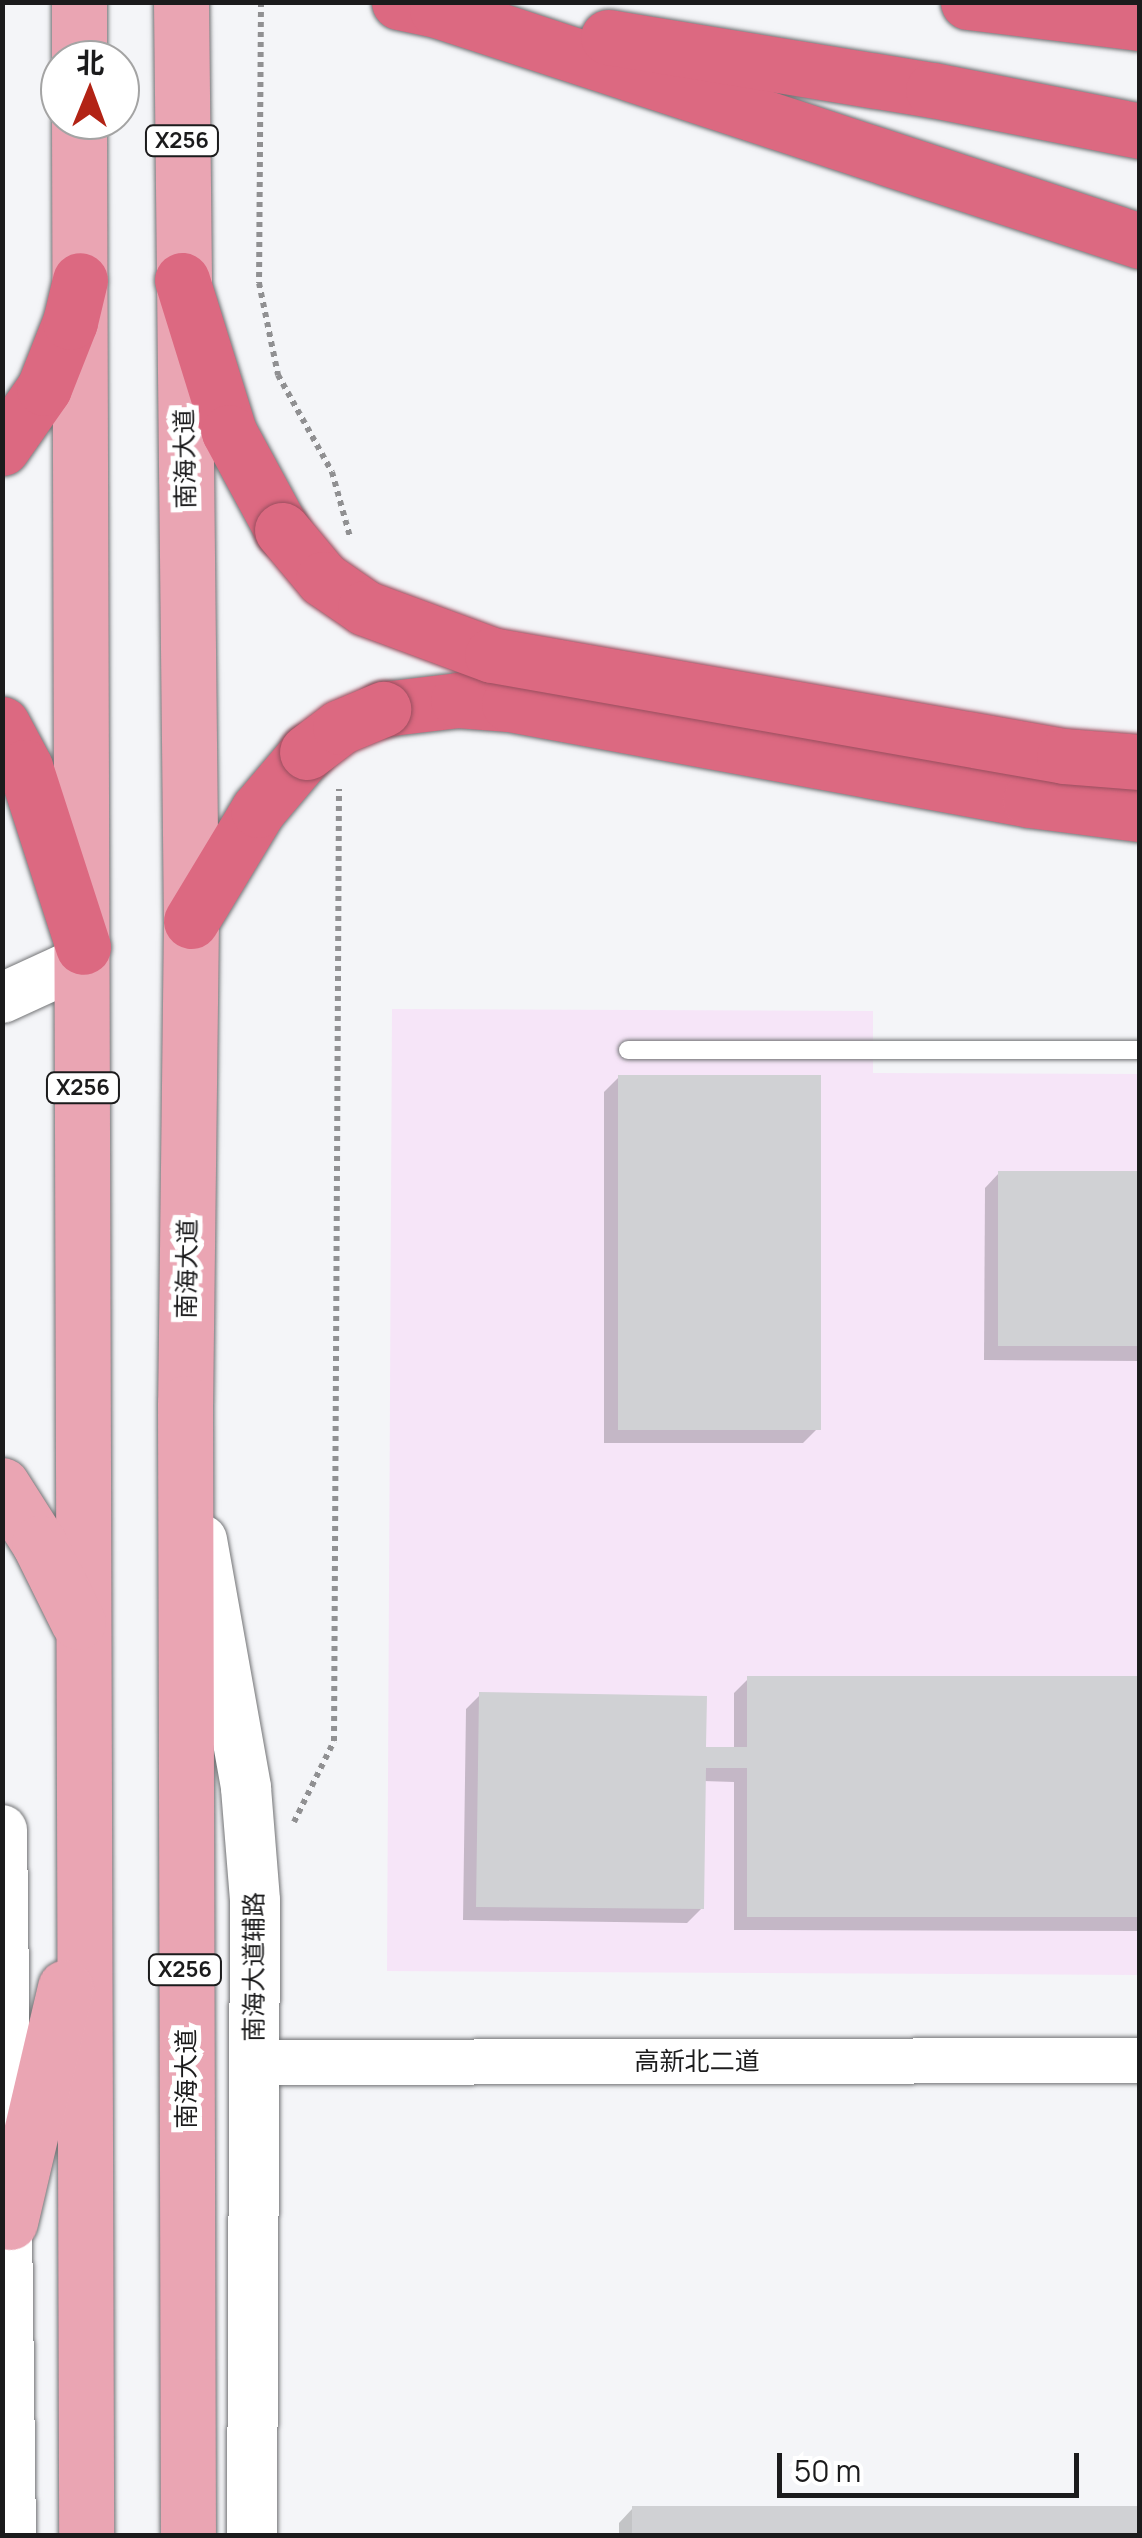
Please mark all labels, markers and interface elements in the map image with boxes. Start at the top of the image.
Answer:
north arrow [40,40,140,140]
text: 北 [76,43,105,81]
road number: X256 [144,124,220,158]
street label: 南海大道 [169,409,201,509]
road number: X256 [46,1071,120,1105]
street label: 南海大道 [171,1219,203,1319]
street label: 南海大道辅路 [239,1892,269,2042]
road number: X256 [148,1953,222,1987]
street label: 南海大道 [171,2029,201,2129]
street label: 高新北二道 [635,2046,759,2076]
scale bar [782,2433,1084,2495]
text: 50 m [794,2450,861,2491]

